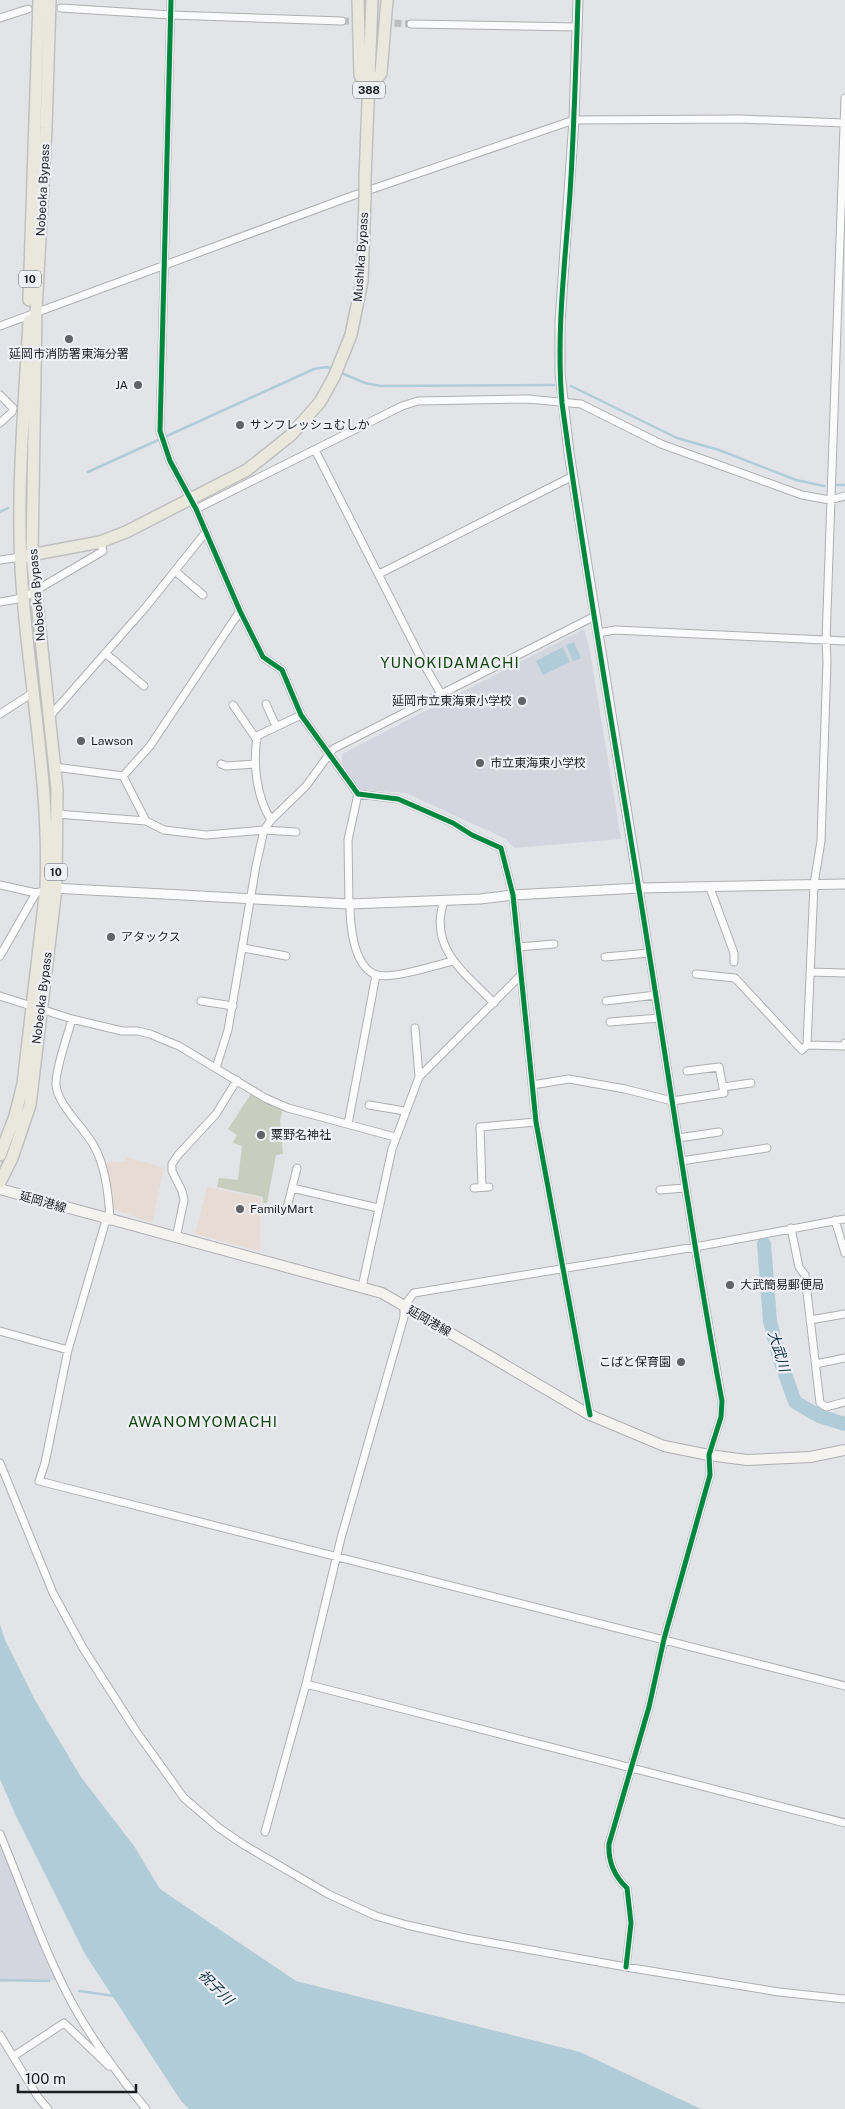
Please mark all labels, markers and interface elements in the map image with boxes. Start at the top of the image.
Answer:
road number: 388 [353,82,385,98]
street label: Nobeoka Bypass [34,143,52,237]
street label: Mushika Bypass [351,212,371,302]
road number: 10 [19,270,41,288]
marker: 延岡市消防署東海分署 [63,333,75,345]
place label: 延岡市消防署東海分署 [9,347,129,361]
place label: JA [115,378,128,392]
marker: JA [132,379,144,391]
place label: サンフレッシュむしか [250,418,370,432]
marker: サンフレッシュむしか [234,419,246,431]
street label: Nobeoka Bypass [26,548,48,642]
district label: YUNOKIDAMACHI [380,654,520,671]
place label: 延岡市立東海東小学校 [392,694,512,708]
marker: 延岡市立東海東小学校 [516,695,528,707]
place label: Lawson [91,734,133,748]
marker: Lawson [75,735,87,747]
place label: 市立東海東小学校 [490,756,586,770]
marker: 市立東海東小学校 [474,757,486,769]
road number: 10 [45,864,67,880]
place label: アタックス [121,930,181,944]
marker: アタックス [105,931,117,943]
street label: Nobeoka Bypass [29,951,55,1045]
place label: 粟野名神社 [271,1128,331,1142]
marker: 粟野名神社 [255,1129,267,1141]
street label: 延岡港線 [18,1189,68,1215]
place label: FamilyMart [250,1202,314,1216]
marker: FamilyMart [234,1203,246,1215]
place label: 大武簡易郵便局 [740,1278,824,1292]
marker: 大武簡易郵便局 [724,1279,736,1291]
street label: 延岡港線 [405,1303,453,1339]
water label: 大武川 [765,1329,793,1375]
place label: こばと保育園 [599,1355,671,1369]
marker: こばと保育園 [675,1356,687,1368]
district label: AWANOMYOMACHI [128,1413,278,1430]
water label: 祝子川 [195,1966,238,2009]
scale bar [18,2062,135,2094]
text: 100 m [25,2070,66,2087]

